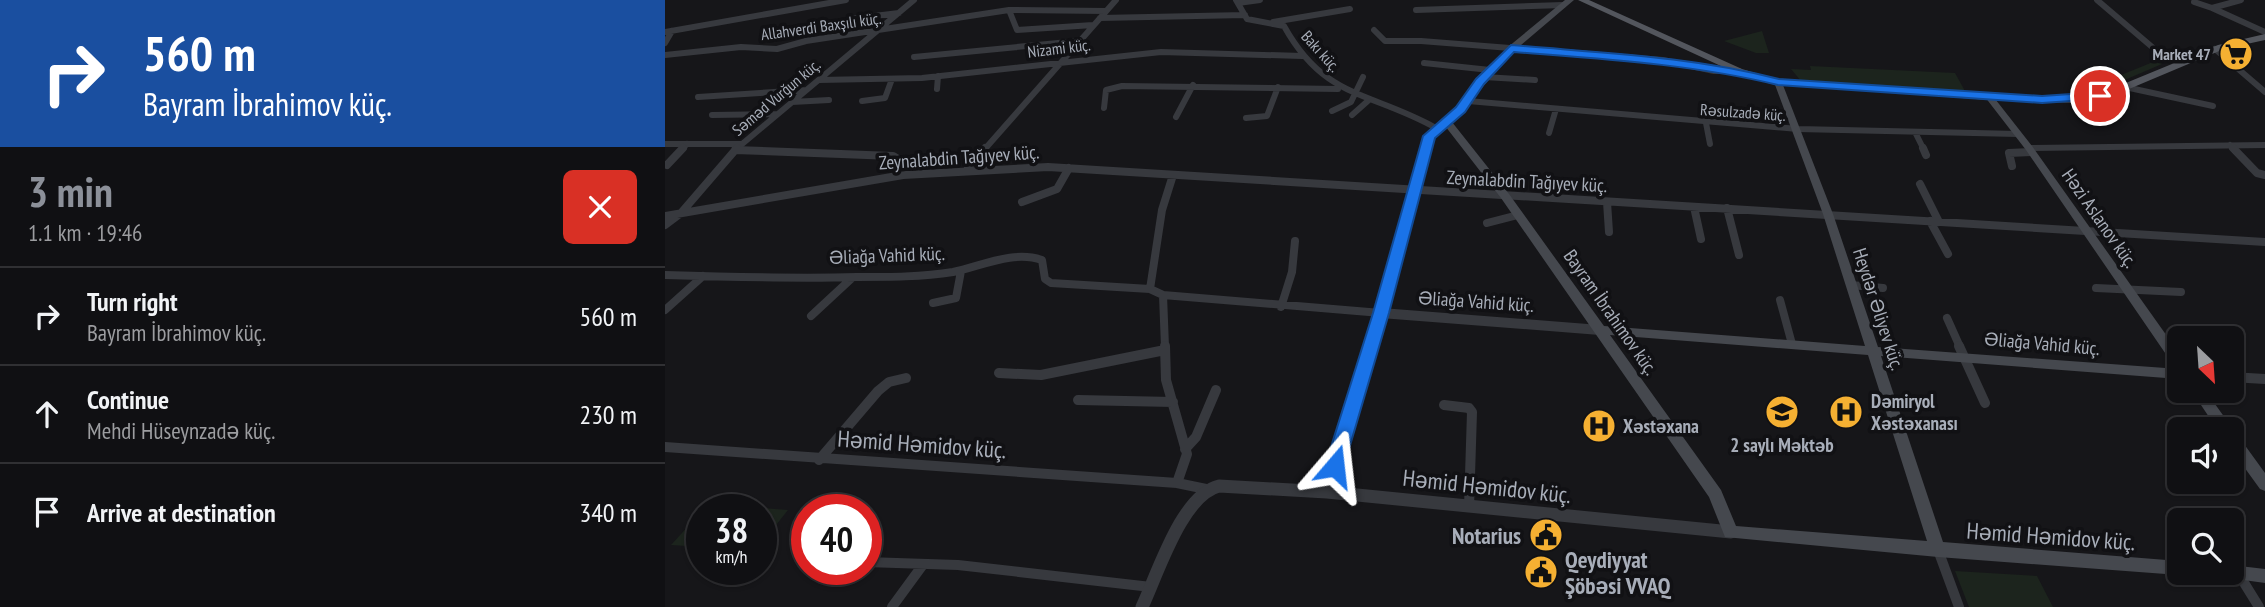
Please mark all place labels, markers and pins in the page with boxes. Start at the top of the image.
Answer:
supermarket icon: Market 47 [2217,35,2255,73]
place label: Market 47 [2153,44,2211,64]
pin [2070,66,2130,126]
place label: Dəmiryol Xəstəxanası [1871,389,1958,435]
school or university icon: 2 saylı Məktəb [1763,393,1801,431]
hospital icon: Dəmiryol Xəstəxanası [1827,393,1865,431]
hospital icon: Xəstəxana [1580,407,1618,445]
place label: Xəstəxana [1623,414,1699,438]
place label: 2 saylı Məktəb [1730,433,1834,457]
public building icon: Notarius [1527,516,1565,554]
place label: Notarius [1452,521,1521,550]
place label: Qeydiyyat Şöbəsi VVAQ [1565,545,1672,600]
public building icon: Qeydiyyat Şöbəsi VVAQ [1522,553,1560,591]

